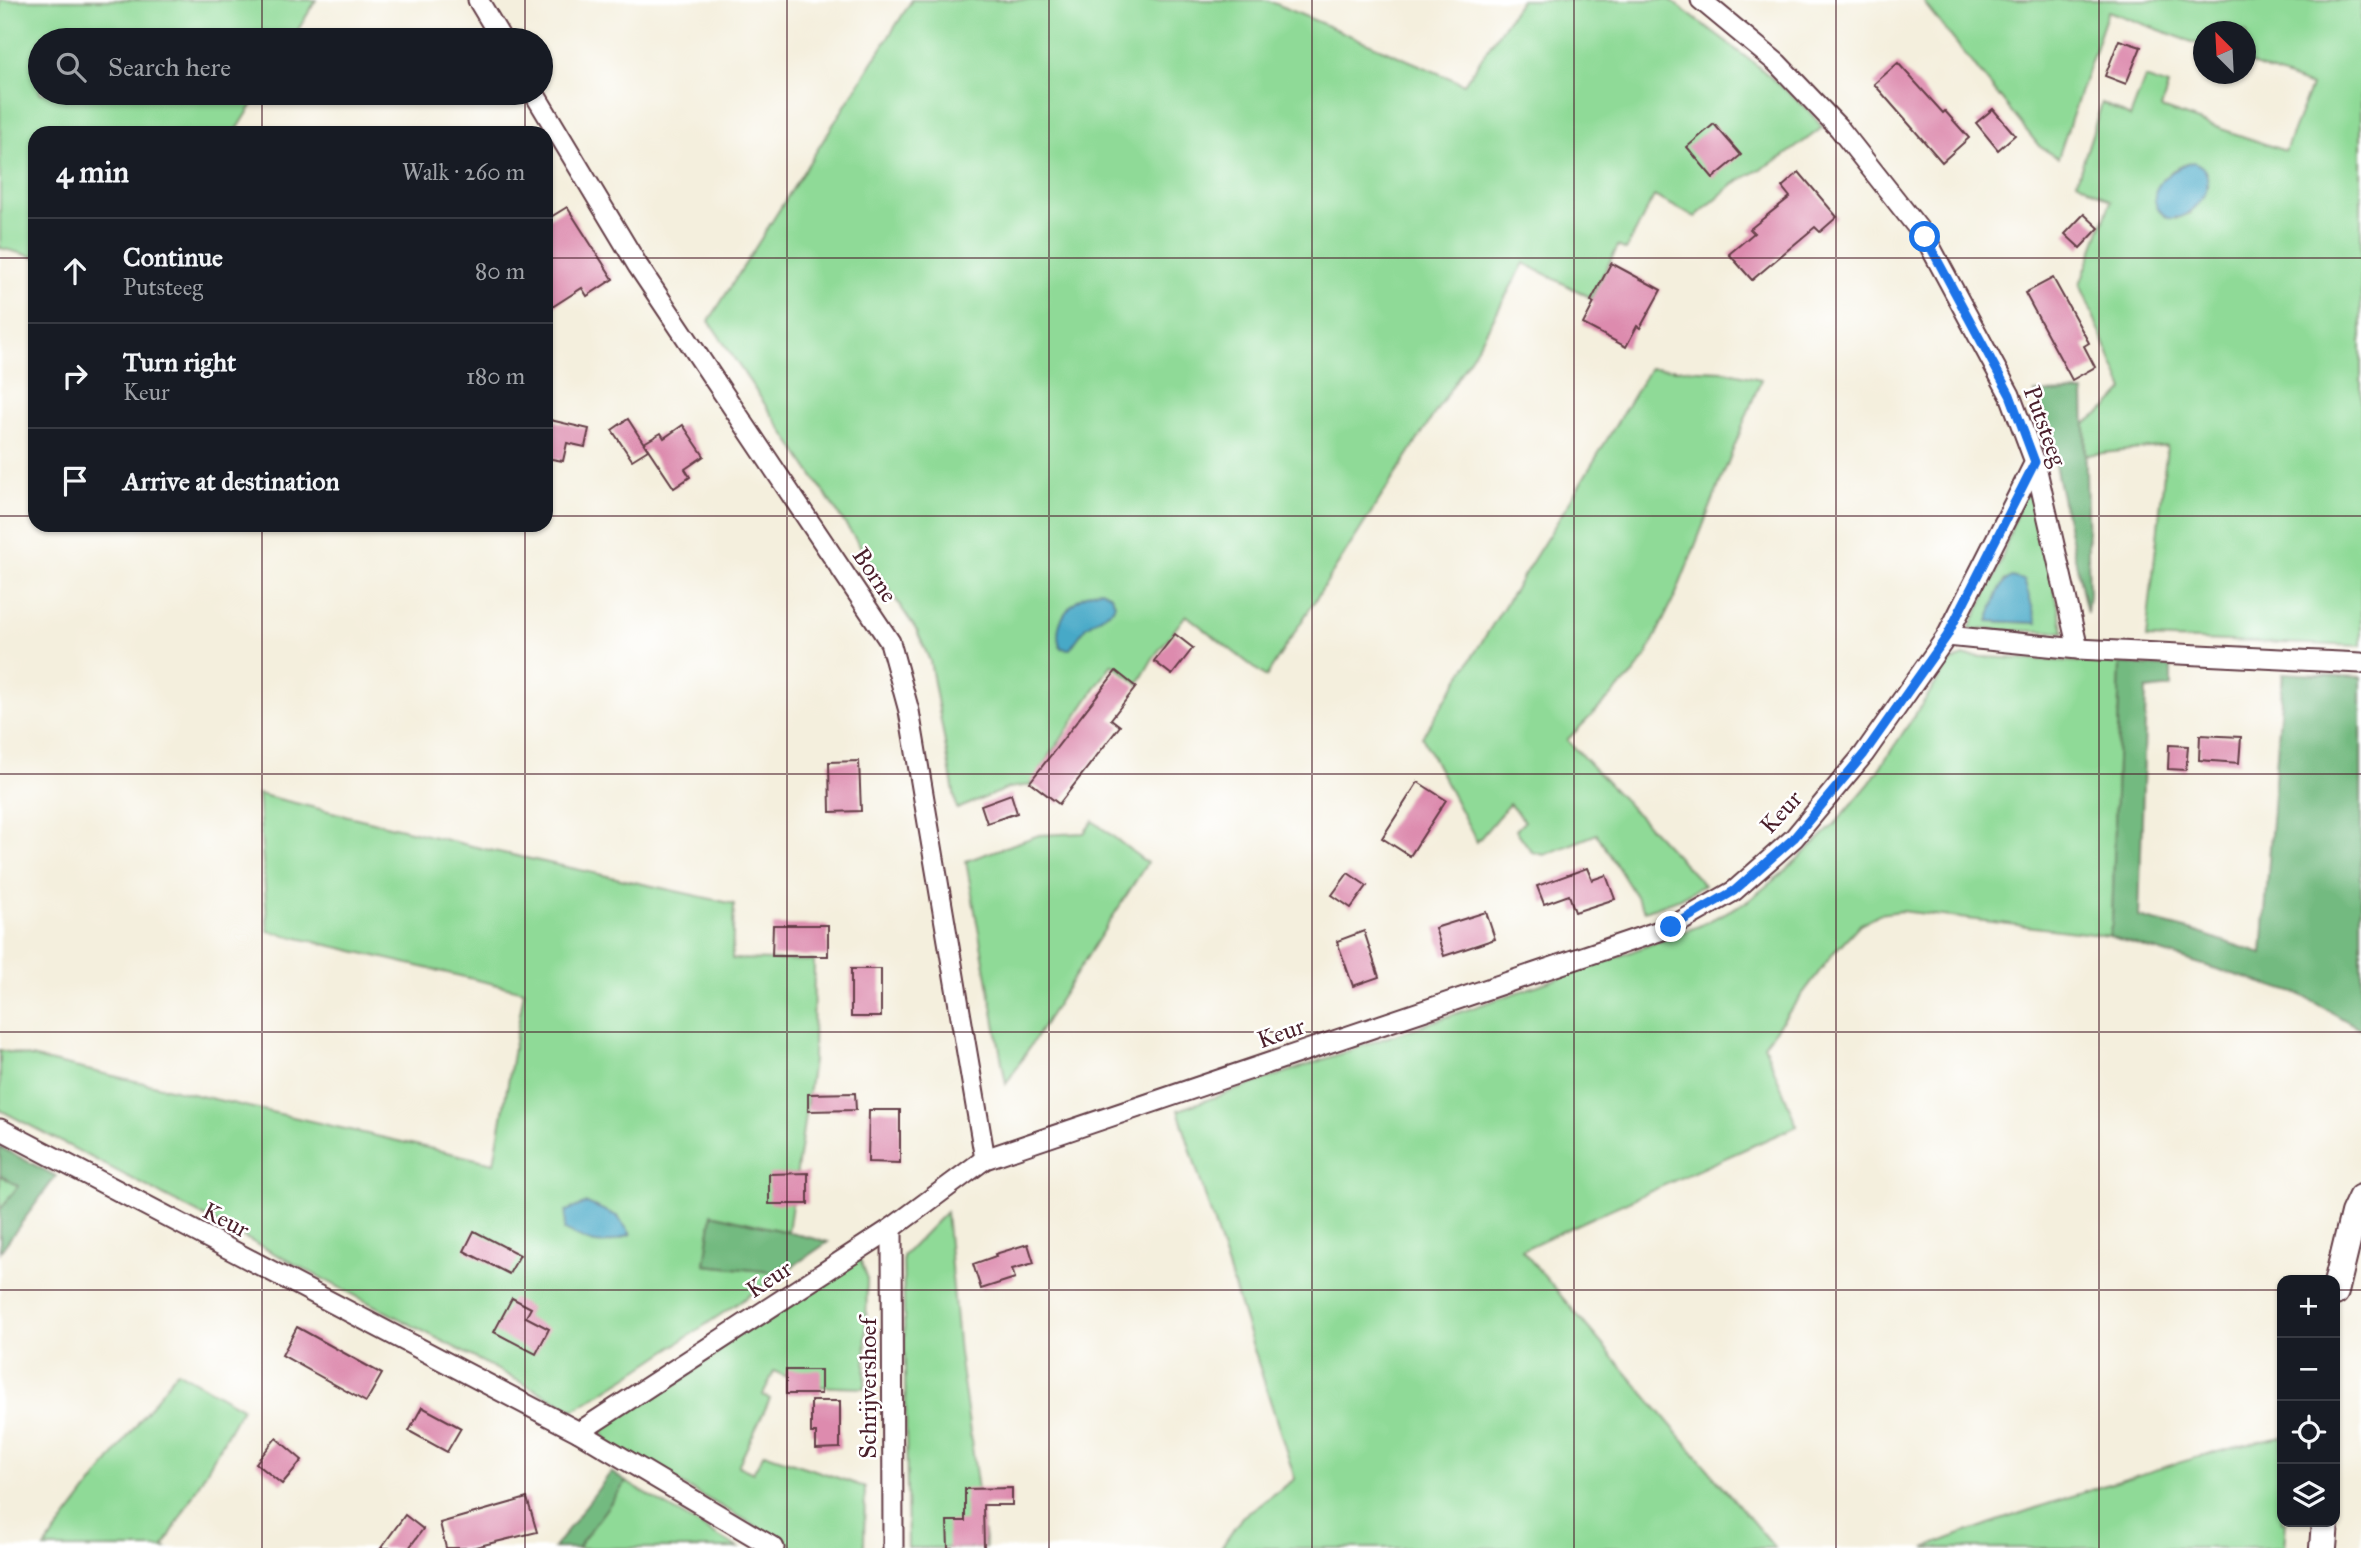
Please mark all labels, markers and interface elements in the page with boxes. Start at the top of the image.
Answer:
north arrow [2193,21,2256,84]
search box [28,28,553,105]
icon: search [52,48,90,86]
text: Search here [108,51,231,83]
text: 4 min [56,154,129,190]
text: Walk · 260 m [402,158,525,186]
route start [1909,221,1940,252]
text: Continue [123,241,223,273]
icon: ahead [56,252,94,290]
text: 80 m [475,257,525,285]
text: Putsteeg [123,273,203,301]
text: Turn right [123,346,236,378]
icon: right [56,357,94,395]
text: 180 m [466,362,525,390]
text: Keur [123,378,170,406]
street label: Putsteeg [2017,382,2074,471]
icon: arrive [56,462,94,500]
text: Arrive at destination [123,465,340,497]
street label: Borne [846,542,904,608]
street label: Keur [1753,784,1809,840]
route end [1655,911,1686,942]
street label: Keur [1253,1011,1309,1055]
street label: Keur [198,1195,254,1245]
street label: Keur [740,1253,798,1305]
map controls [2277,1275,2340,1527]
button: + [2277,1275,2340,1338]
street label: Schrijvershoef [853,1313,883,1459]
button: − [2277,1338,2340,1401]
button: locate [2277,1401,2340,1464]
button: layers [2277,1464,2340,1527]

